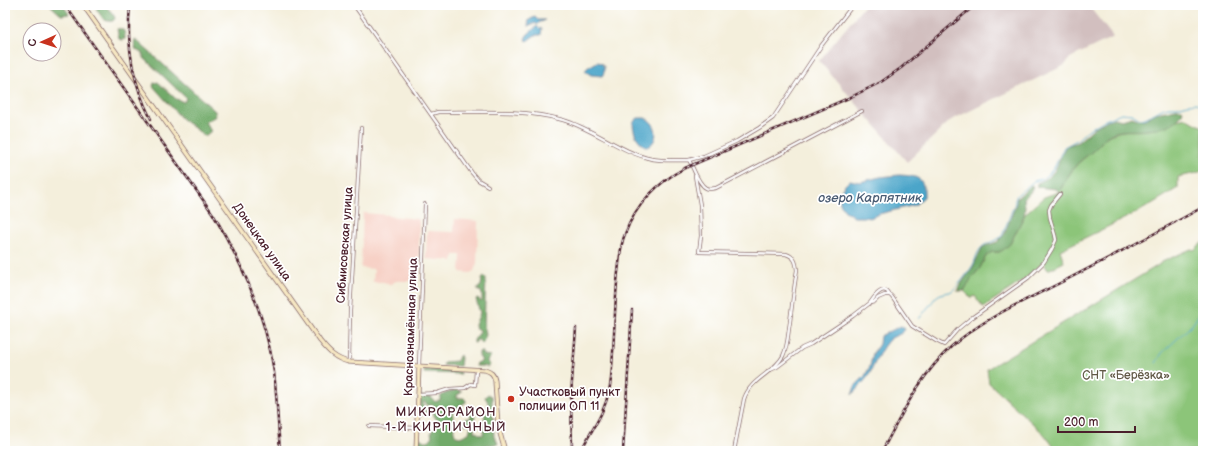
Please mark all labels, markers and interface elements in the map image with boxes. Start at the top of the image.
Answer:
north arrow [22,22,62,62]
text: С [26,38,39,47]
street label: Сибмисовская улица [333,186,357,304]
water label: озеро Карпятник [818,190,922,206]
street label: Донецкая улица [230,200,294,284]
street label: Краснознамённая улица [401,258,421,396]
park label: СНТ «Берёзка» [1082,368,1170,383]
place label: Участковый пункт полиции ОП 11 [519,385,621,414]
marker: Участковый пункт полиции ОП 11 [506,394,516,404]
district label: МИКРОРАЙОН 1-Й КИРПИЧНЫЙ [385,404,507,435]
scale bar [1058,408,1135,434]
text: 200 m [1064,415,1098,430]

